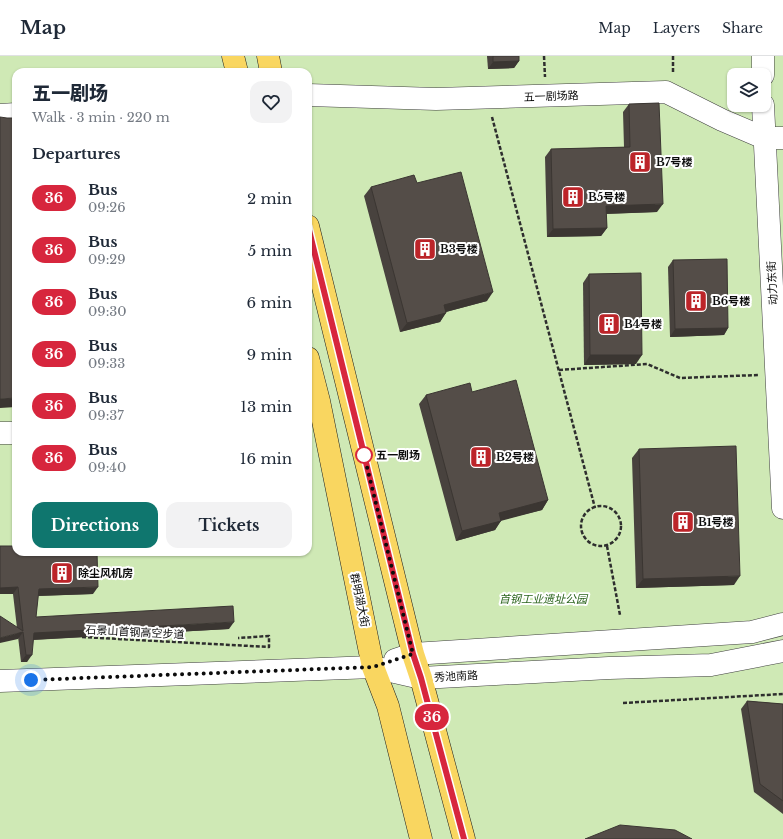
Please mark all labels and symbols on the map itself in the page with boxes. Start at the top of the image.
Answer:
street label: 五一剧场路 [523,88,579,104]
building icon: B7号楼 [627,149,653,175]
place label: B7号楼 [656,155,692,169]
building icon: B5号楼 [560,184,586,210]
place label: B5号楼 [588,190,625,204]
building icon: B3号楼 [412,236,438,262]
place label: B3号楼 [440,242,478,256]
street label: 动力东街 [764,261,780,305]
building icon: B6号楼 [683,288,709,314]
place label: B6号楼 [712,294,750,308]
building icon: B4号楼 [596,311,622,337]
place label: B4号楼 [624,317,662,331]
building icon: B2号楼 [468,444,494,470]
marker: 五一剧场 [355,446,373,464]
place label: 五一剧场 [376,448,420,462]
place label: B2号楼 [496,450,534,464]
building icon: B1号楼 [670,509,696,535]
place label: B1号楼 [698,515,734,529]
building icon: 除尘风机房 [49,560,75,586]
place label: 除尘风机房 [78,566,133,580]
street label: 群明湖大街 [347,572,373,628]
park label: 首钢工业遗址公园 [499,592,589,606]
street label: 石景山首钢高空步道 [85,622,185,642]
street label: 秀池南路 [434,668,478,684]
your location [21,670,41,690]
line badge: 36 [414,704,450,730]

